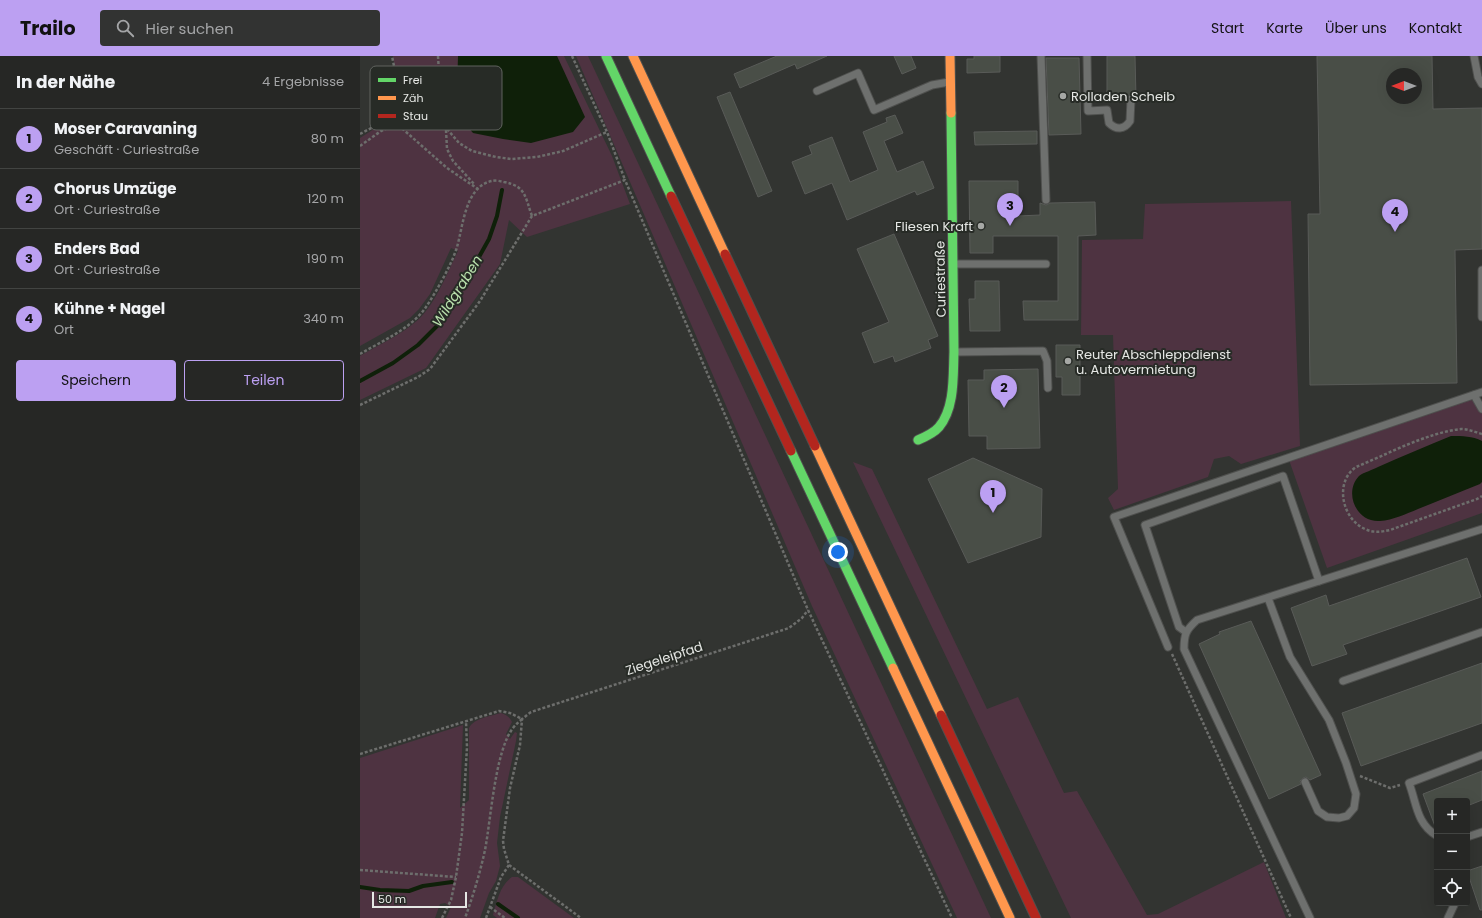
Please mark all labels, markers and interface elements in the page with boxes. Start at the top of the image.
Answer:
search box [100,10,380,46]
text: Trailo [20,15,76,42]
icon: search [114,17,136,39]
text: Hier suchen [146,18,234,39]
text: Start [1211,18,1244,38]
text: Karte [1266,18,1303,38]
text: Über uns [1325,18,1387,38]
text: Kontakt [1409,18,1462,38]
legend [370,66,502,130]
north arrow [1386,68,1422,104]
text: In der Nähe [16,70,115,94]
text: 4 Ergebnisse [262,72,344,91]
text: Frei [403,72,422,88]
place label: Rolladen Scheib [1071,87,1175,106]
text: Zäh [403,90,423,106]
marker: Rolladen Scheib [1058,91,1068,101]
text: Stau [403,108,428,124]
text: Moser Caravaning [54,118,197,139]
text: 1 [27,129,31,148]
text: 80 m [311,129,344,148]
text: Geschäft · Curiestraße [54,140,199,159]
text: Chorus Umzüge [54,178,177,199]
text: 2 [25,189,33,208]
text: 120 m [307,189,344,208]
pin: 3 [997,193,1023,226]
pin: 4 [1382,199,1408,232]
text: Ort · Curiestraße [54,200,160,219]
place label: Fliesen Kraft [895,217,973,236]
marker: Fliesen Kraft [976,221,986,231]
text: Enders Bad [54,238,140,259]
street label: Curiestraße [930,241,951,317]
text: 3 [25,249,33,268]
text: 190 m [307,249,344,268]
water label: Wildgraben [427,251,487,331]
text: Ort · Curiestraße [54,260,160,279]
text: Kühne + Nagel [54,298,165,319]
text: 4 [25,309,33,328]
text: 340 m [303,309,344,328]
text: Ort [54,320,74,339]
place label: Reuter Abschleppdienst u. Autovermietung [1076,345,1231,379]
marker: Reuter Abschleppdienst u. Autovermietung [1063,356,1073,366]
button: Speichern [16,360,176,401]
button: Teilen [184,360,344,401]
pin: 2 [991,375,1017,408]
pin: 1 [980,480,1006,513]
your location [828,542,848,562]
street label: Ziegeleipfad [623,637,705,680]
map controls [1434,798,1470,906]
button: + [1434,798,1470,834]
button: − [1434,834,1470,870]
button: locate [1434,870,1470,906]
scale bar [372,890,467,909]
text: 50 m [378,891,406,907]

